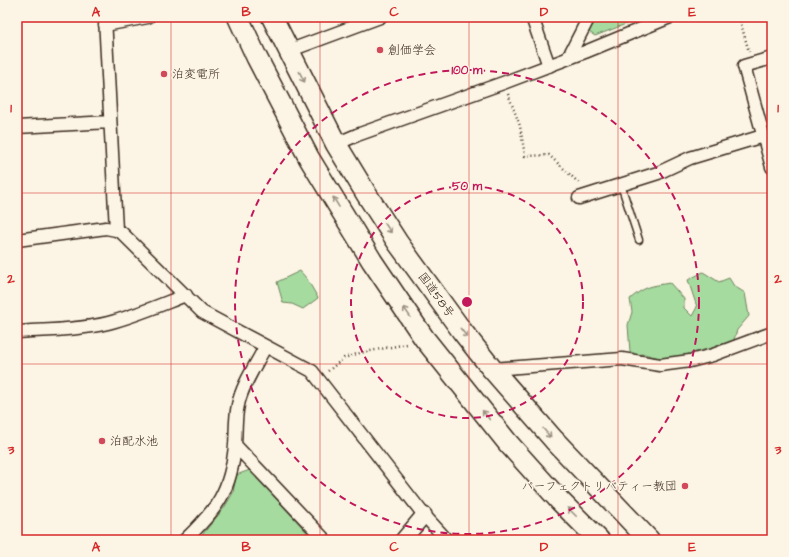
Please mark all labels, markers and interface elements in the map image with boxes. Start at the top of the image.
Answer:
text: A [92,3,101,21]
text: B [241,3,251,21]
text: C [389,3,399,21]
text: D [540,3,549,21]
text: E [688,3,696,21]
place label: 創価学会 [388,42,436,59]
marker: 創価学会 [375,45,385,55]
text: 100 m [452,62,483,79]
place label: 泊変電所 [172,66,220,83]
marker: 泊変電所 [159,69,169,79]
one-way arrow [298,71,306,83]
text: 1 [10,99,12,117]
text: 1 [777,99,779,117]
text: 50 m [452,178,483,195]
one-way arrow [332,196,340,208]
one-way arrow [384,222,392,233]
street label: 国道58号 [414,269,458,321]
text: 2 [6,270,15,288]
text: 2 [773,270,782,288]
centre of rings [460,295,474,309]
one-way arrow [403,307,411,318]
one-way arrow [460,328,468,339]
one-way arrow [481,409,490,420]
one-way arrow [543,428,552,438]
place label: 泊配水池 [110,433,158,450]
marker: 泊配水池 [97,436,107,446]
text: 3 [7,441,15,459]
text: 3 [774,441,782,459]
place label: パーフェクトリバティー教団 [521,478,677,495]
marker: パーフェクトリバティー教団 [680,481,690,491]
one-way arrow [567,507,577,517]
text: A [92,538,101,556]
text: B [241,538,251,556]
text: C [389,538,399,556]
text: D [540,538,549,556]
text: E [688,538,696,556]

